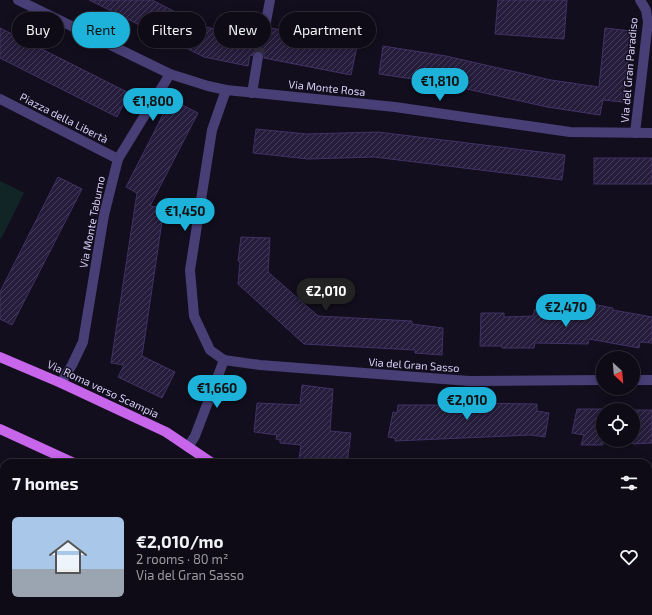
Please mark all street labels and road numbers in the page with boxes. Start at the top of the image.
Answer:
street label: Via del Gran Paradiso [617,17,640,123]
street label: Via Monte Rosa [288,77,366,98]
street label: Piazza della Libertà [18,90,111,145]
street label: Via Monte Taburno [76,175,107,269]
street label: Via del Gran Sasso [368,355,460,374]
street label: Via Roma verso Scampia [45,357,161,420]

